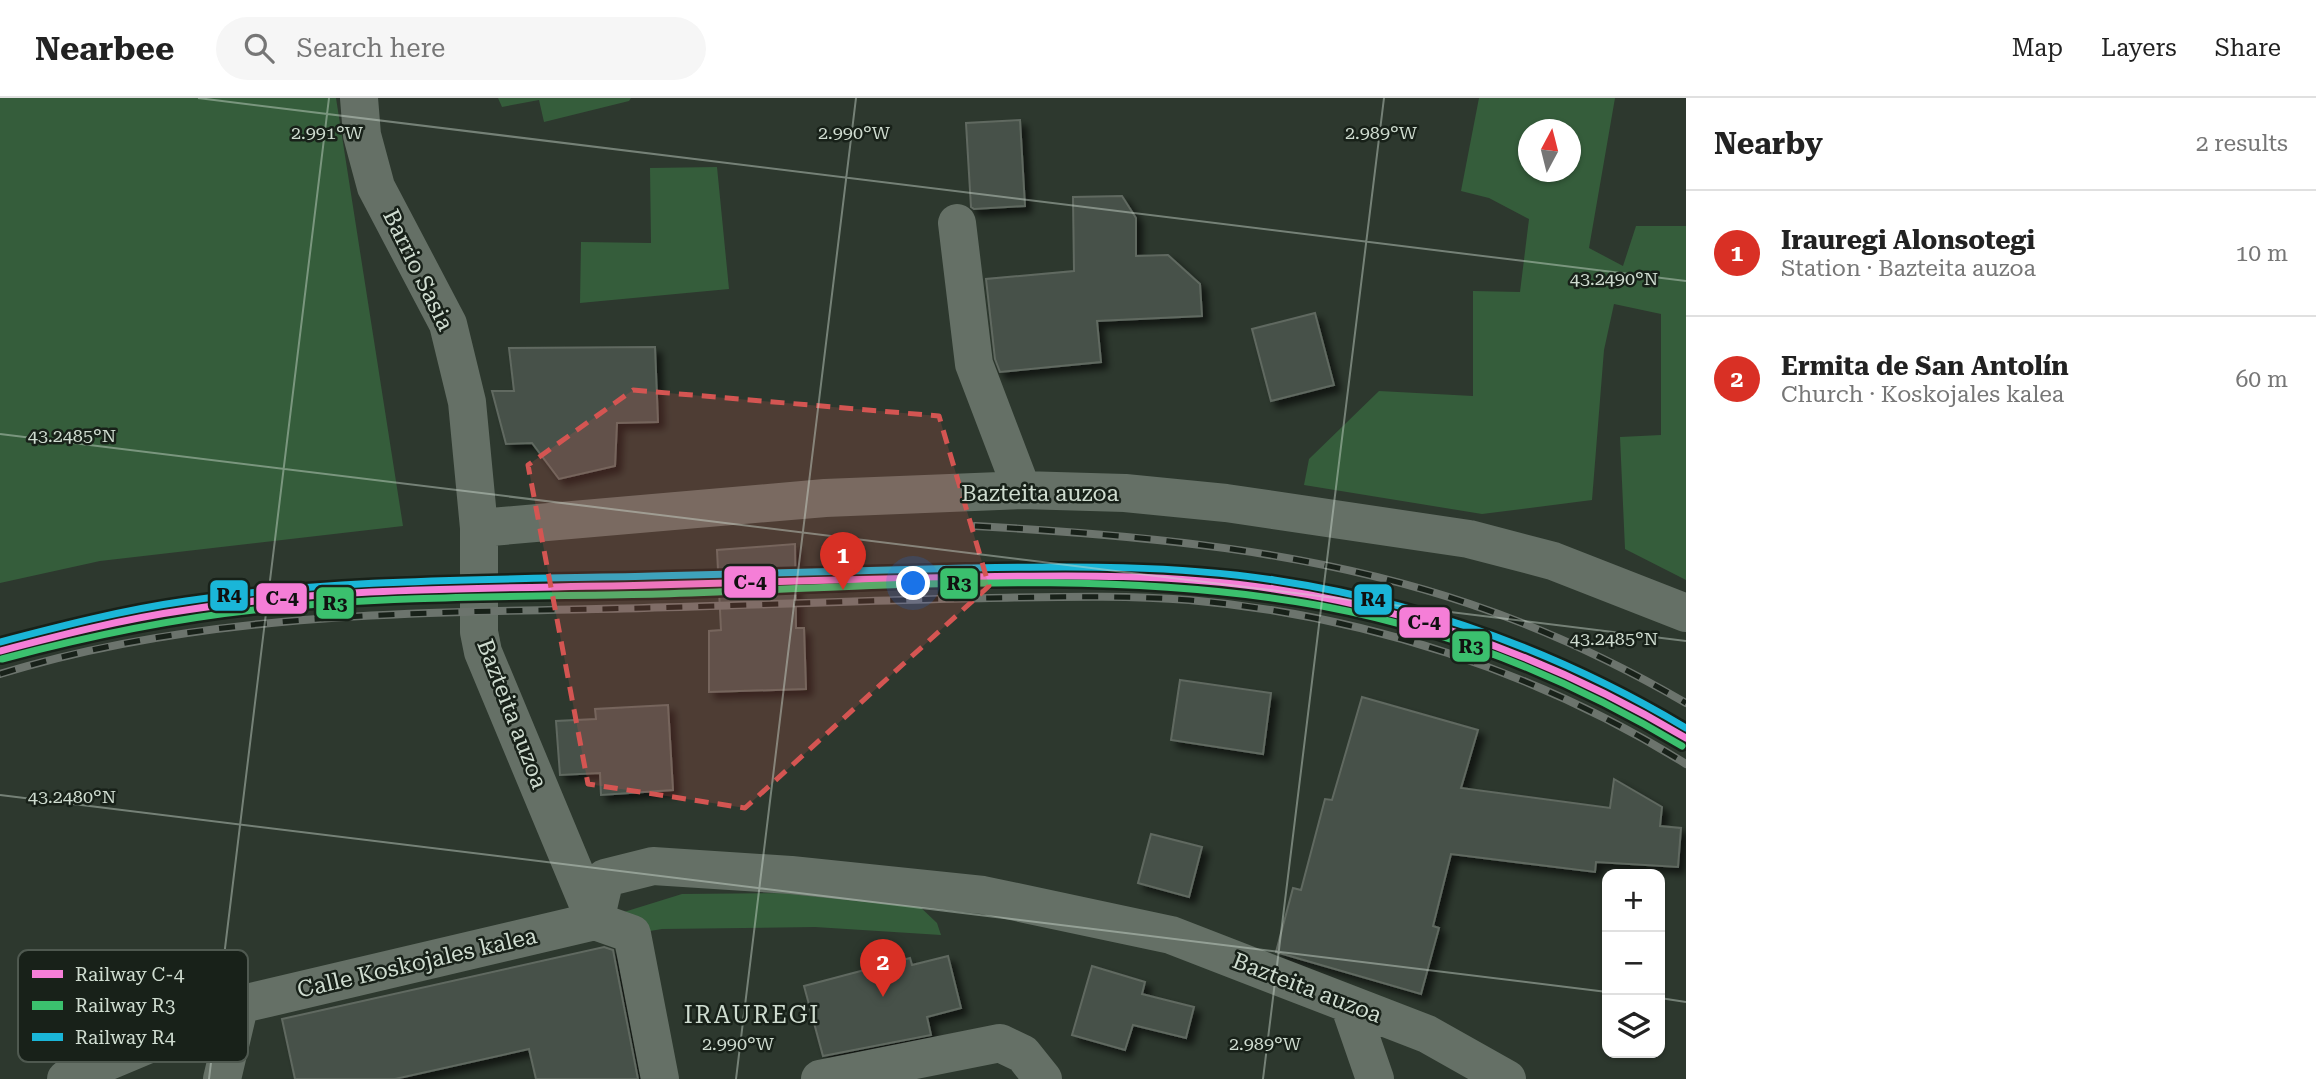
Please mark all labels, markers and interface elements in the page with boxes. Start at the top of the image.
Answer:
search box [216,17,706,80]
text: Nearbee [35,29,174,68]
icon: search [240,29,278,67]
text: Search here [296,33,445,63]
text: Map [2012,34,2063,62]
text: Layers [2101,34,2177,62]
text: Share [2215,34,2281,62]
north arrow [1518,119,1581,182]
text: 2.991°W [291,122,364,143]
text: 2.990°W [818,122,891,143]
text: 2.989°W [1345,122,1418,143]
text: Nearby [1714,126,1823,161]
text: 2 results [2196,130,2288,157]
street label: Barrio Sasia [377,205,459,336]
text: Irauregi Alonsotegi [1781,225,2035,255]
text: 1 [1731,240,1743,267]
text: 10 m [2235,240,2288,267]
text: Station · Bazteita auzoa [1781,255,2036,282]
text: 43.2490°N [1570,268,1658,289]
text: Ermita de San Antolín [1781,351,2069,381]
text: 2 [1731,366,1743,393]
text: 60 m [2235,366,2288,393]
text: Church · Koskojales kalea [1781,381,2064,408]
text: 43.2485°N [28,425,116,446]
street label: Bazteita auzoa [961,480,1119,507]
pin: 1 [820,532,866,590]
line badge: C-4 [723,565,777,599]
your location [896,566,930,600]
line badge: R3 [939,567,979,600]
text: C-4 [733,571,767,594]
text: R3 [947,572,972,595]
line badge: R4 [209,579,249,612]
line badge: C-4 [255,582,308,615]
line badge: R4 [1353,583,1393,616]
text: R4 [217,584,242,607]
line badge: R3 [315,586,355,620]
text: C-4 [265,587,299,610]
text: R4 [1361,588,1386,611]
text: R3 [323,592,348,615]
line badge: C-4 [1398,606,1451,639]
text: C-4 [1407,611,1441,634]
text: 43.2485°N [1570,628,1658,649]
line badge: R3 [1451,630,1491,663]
text: R3 [1459,635,1484,658]
street label: Bazteita auzoa [471,636,553,793]
text: 43.2480°N [28,786,116,807]
map controls [1602,869,1665,1058]
button: + [1602,869,1665,932]
street label: Calle Koskojales kalea [295,922,540,1004]
button: − [1602,932,1665,995]
pin: 2 [860,939,906,997]
street label: Bazteita auzoa [1229,947,1386,1029]
legend [18,950,248,1062]
text: Railway C-4 [75,963,185,986]
text: Railway R3 [75,994,175,1017]
button: layers [1602,995,1665,1058]
district label: IRAUREGI [684,1001,820,1029]
text: Railway R4 [75,1026,176,1049]
text: 2.990°W [702,1033,775,1054]
text: 2.989°W [1229,1033,1302,1054]

